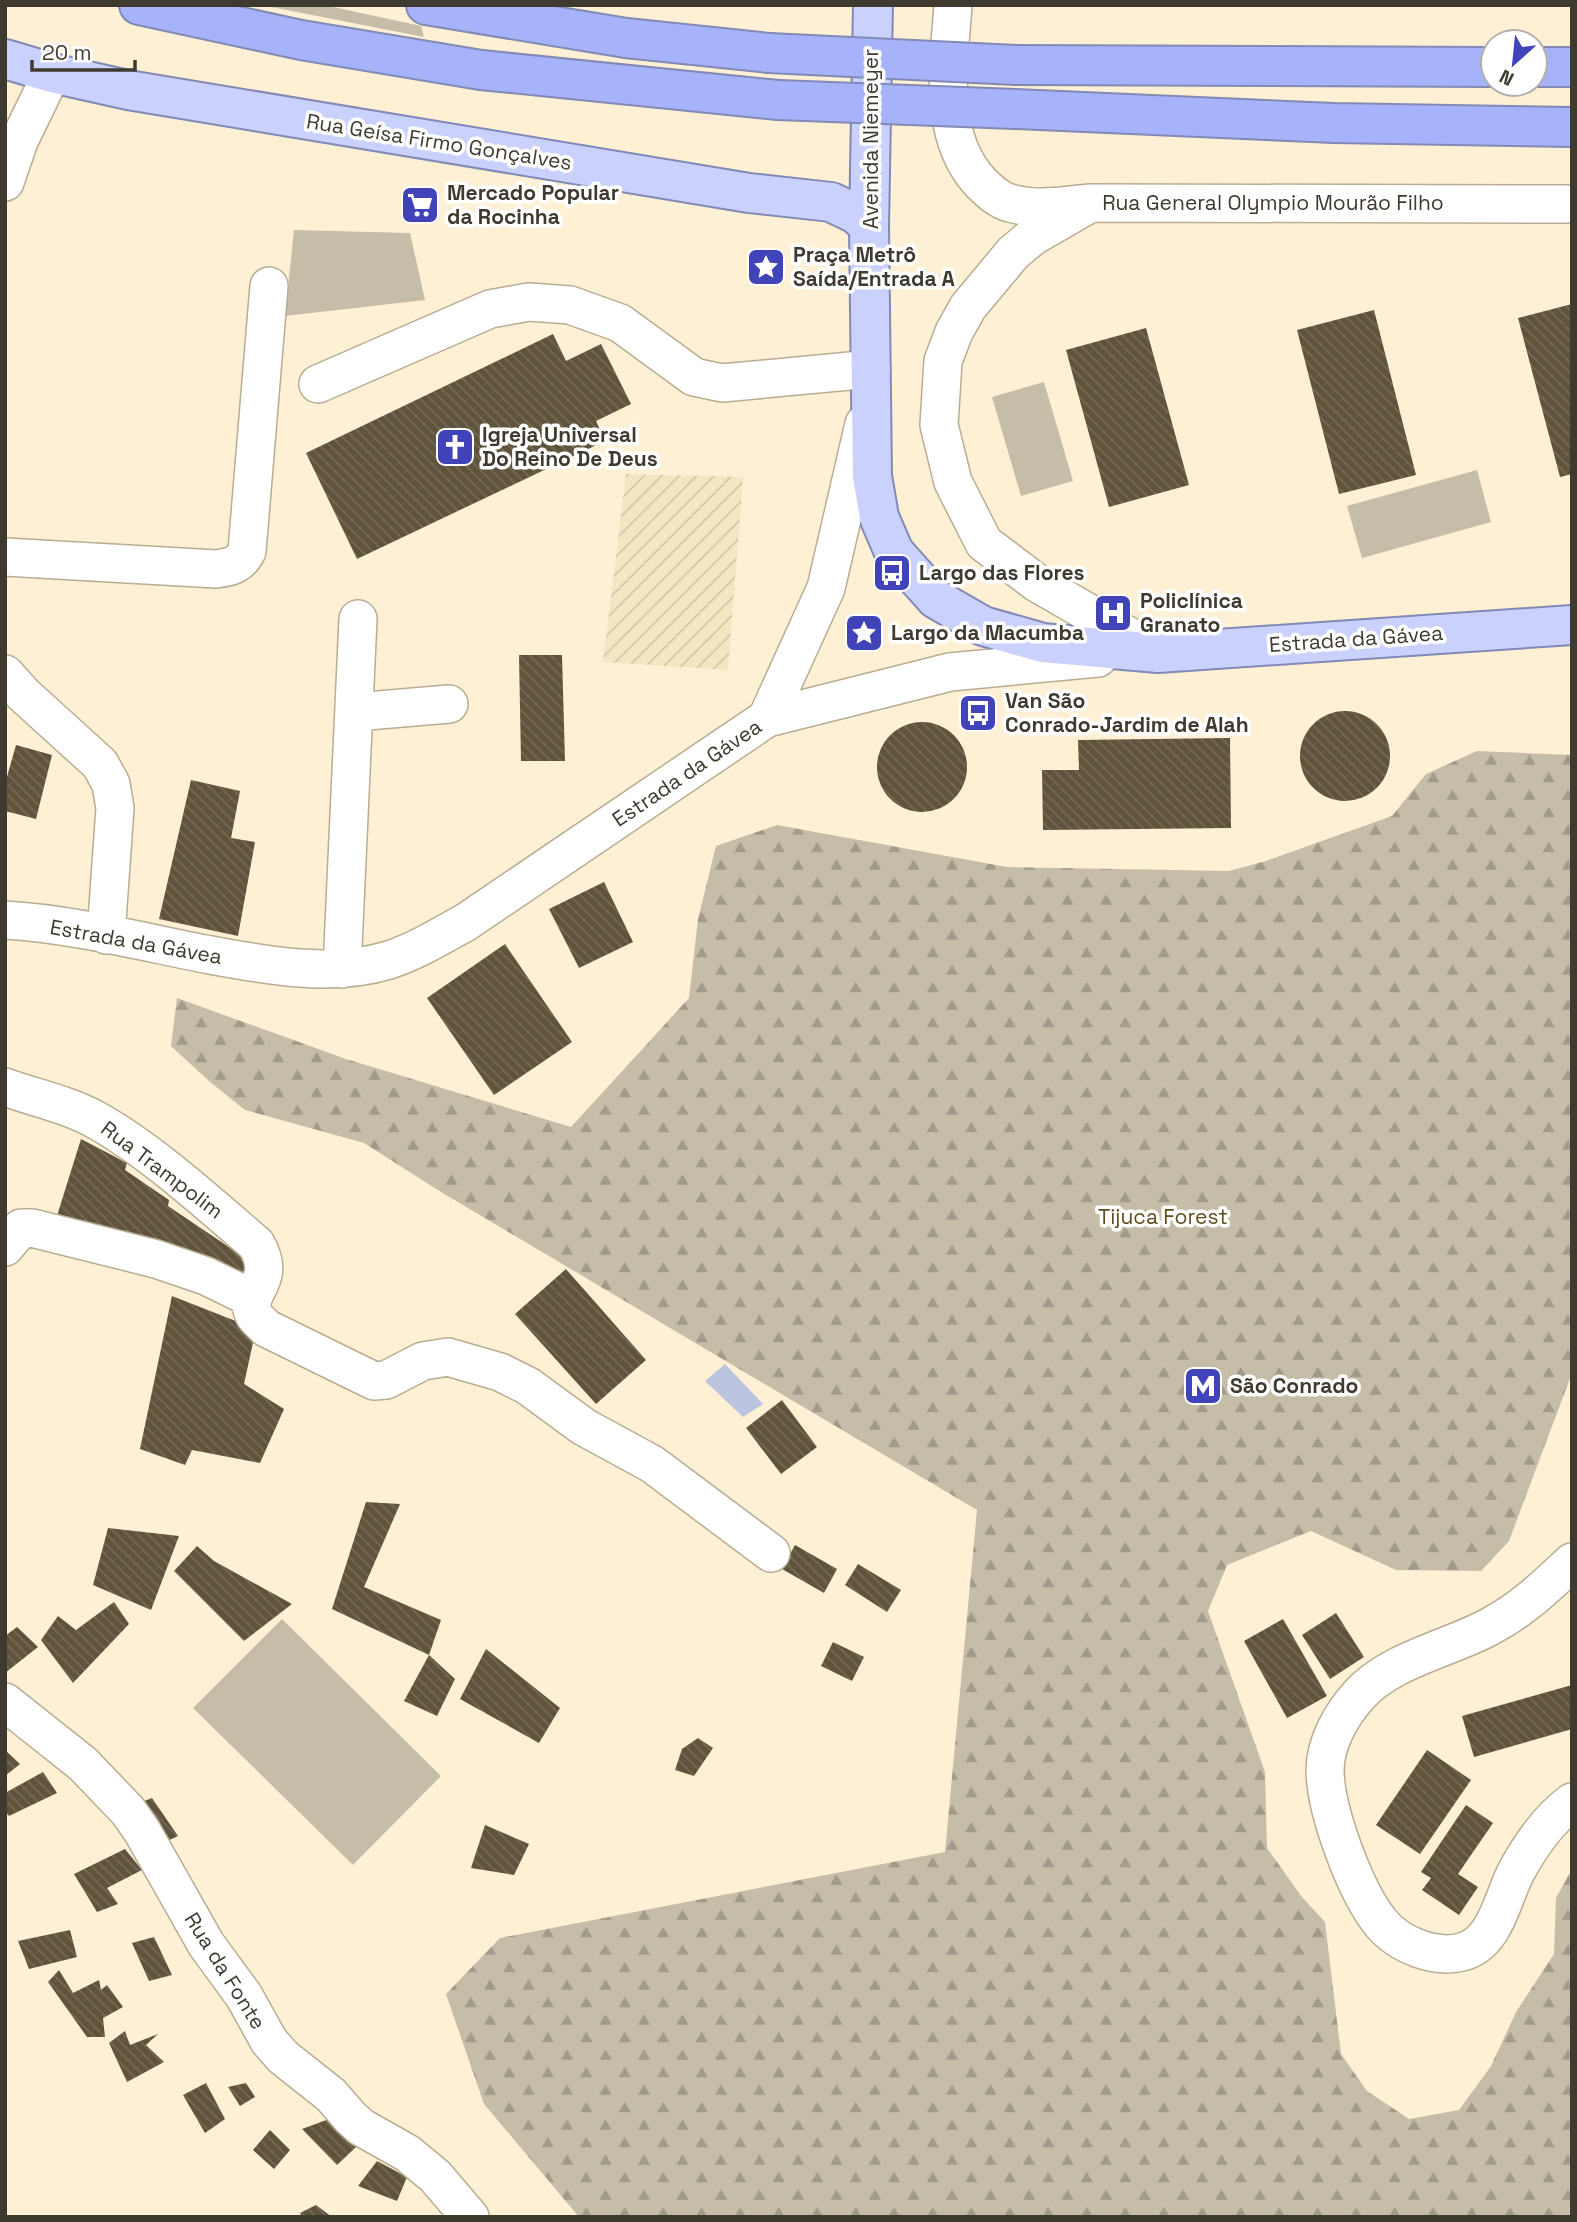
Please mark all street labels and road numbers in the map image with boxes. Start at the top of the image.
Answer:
street label: Avenida Niemeyer [857,49,884,229]
street label: Rua Geísa Firmo Gonçalves [305,107,574,176]
street label: Rua General Olympio Mourão Filho [1102,189,1444,216]
street label: Estrada da Gávea [1268,619,1444,658]
street label: Estrada da Gávea [607,713,767,833]
street label: Estrada da Gávea [48,913,224,970]
street label: Rua Trampolim [96,1115,229,1224]
street label: Rua da Fonte [179,1907,272,2034]

